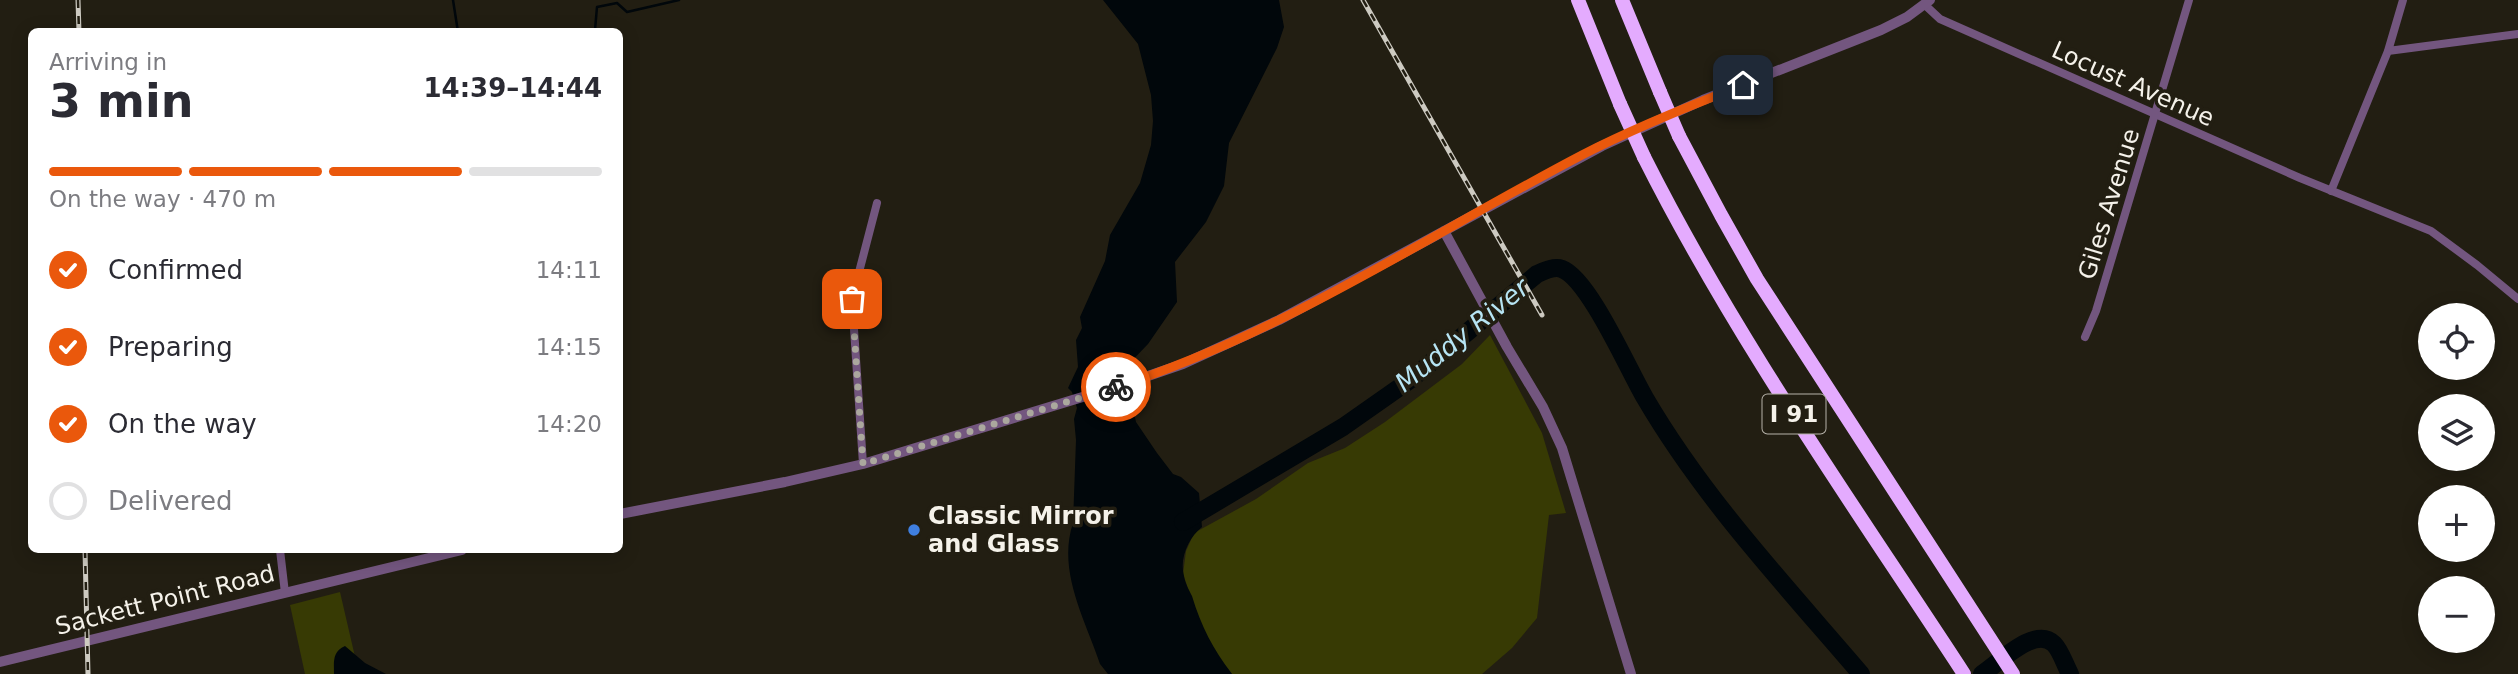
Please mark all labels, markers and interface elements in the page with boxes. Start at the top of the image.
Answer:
street label: Locust Avenue [2047,36,2219,132]
text: Arriving in [49,49,167,75]
pin [1713,55,1773,115]
icon: home [1724,66,1762,104]
text: 14:39–14:44 [423,73,602,103]
text: 3 min [49,74,193,128]
street label: Giles Avenue [2073,125,2145,283]
text: On the way · 470 m [49,186,276,212]
icon: check [49,251,87,289]
text: Confirmed [108,255,243,285]
text: 14:11 [536,257,602,283]
pin [822,269,882,329]
water label: Muddy River [1389,271,1537,398]
icon: bag [833,280,871,318]
map controls [2418,303,2495,653]
button: locate [2418,303,2495,380]
icon: check [49,328,87,366]
text: Preparing [108,332,233,362]
text: 14:15 [536,334,602,360]
courier [1081,352,1151,422]
icon: bike [1097,368,1135,406]
road number: I 91 [1762,394,1826,434]
button: layers [2418,394,2495,471]
icon: check [49,405,87,443]
text: On the way [108,409,257,439]
text: 14:20 [536,411,602,437]
button: + [2418,485,2495,562]
text: Delivered [108,486,232,516]
place label: Classic Mirror and Glass [928,502,1114,558]
marker: Classic Mirror and Glass [906,522,922,538]
street label: Sackett Point Road [53,559,277,641]
button: − [2418,576,2495,653]

